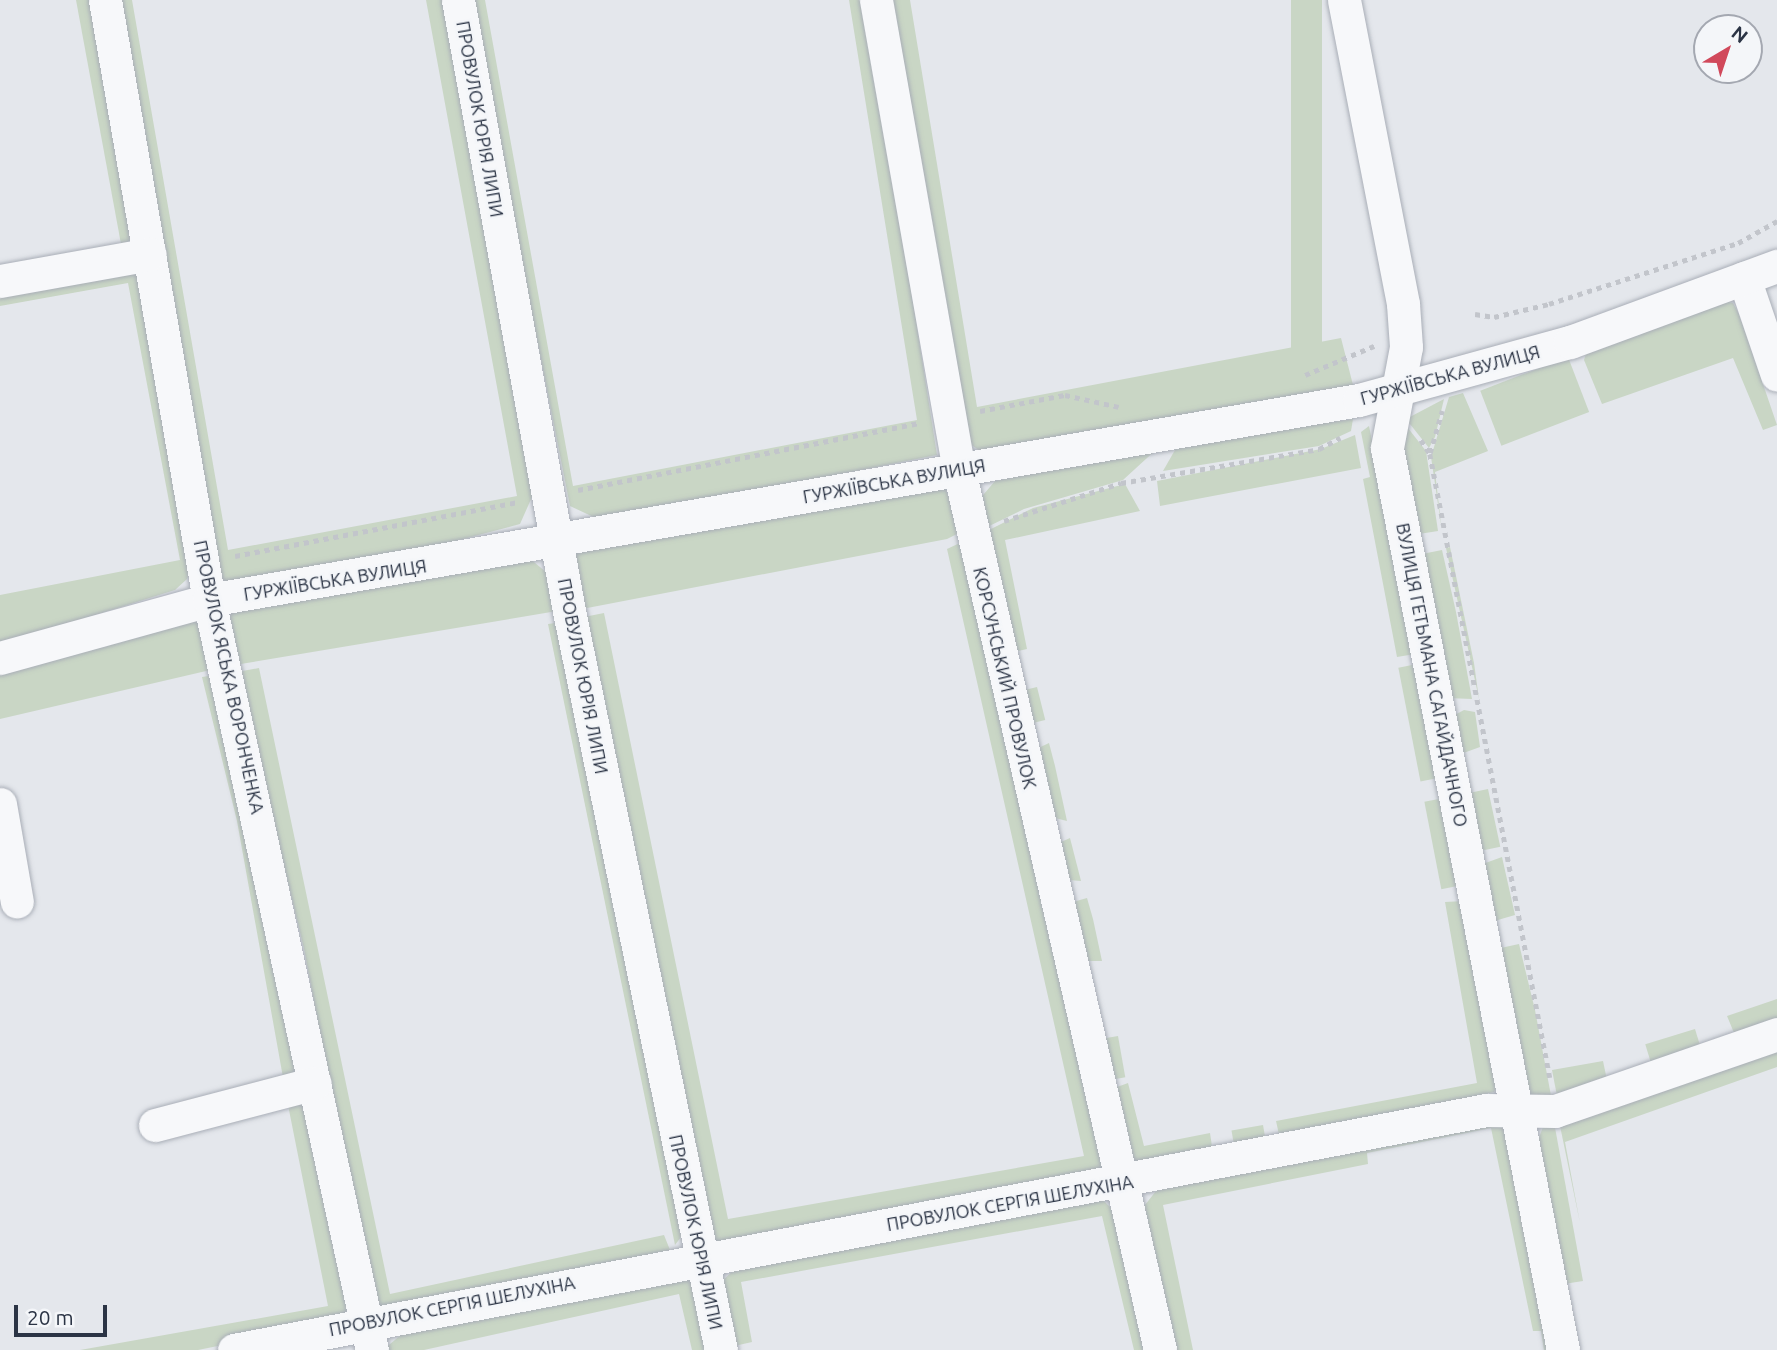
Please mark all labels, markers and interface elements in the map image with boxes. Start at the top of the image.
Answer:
north arrow [1693,14,1763,84]
street label: ПРОВУЛОК ЮРІЯ ЛИПИ [452,19,508,219]
text: N [1728,21,1752,47]
street label: ГУРЖІЇВСЬКА ВУЛИЦЯ [1358,341,1542,409]
street label: ГУРЖІЇВСЬКА ВУЛИЦЯ [801,454,987,508]
street label: ВУЛИЦЯ ГЕТЬМАНА САГАЙДАЧНОГО [1392,521,1472,829]
street label: ПРОВУЛОК ЯСЬКА ВОРОНЧЕНКА [189,538,269,816]
street label: ГУРЖІЇВСЬКА ВУЛИЦЯ [242,555,428,605]
street label: КОРСУНСЬКИЙ ПРОВУЛОК [969,565,1041,791]
street label: ПРОВУЛОК ЮРІЯ ЛИПИ [553,576,613,776]
street label: ПРОВУЛОК ЮРІЯ ЛИПИ [665,1133,727,1331]
street label: ПРОВУЛОК СЕРГІЯ ШЕЛУХІНА [885,1171,1135,1235]
street label: ПРОВУЛОК СЕРГІЯ ШЕЛУХІНА [327,1272,577,1340]
scale bar [18,1290,110,1334]
text: 20 m [27,1305,74,1329]

